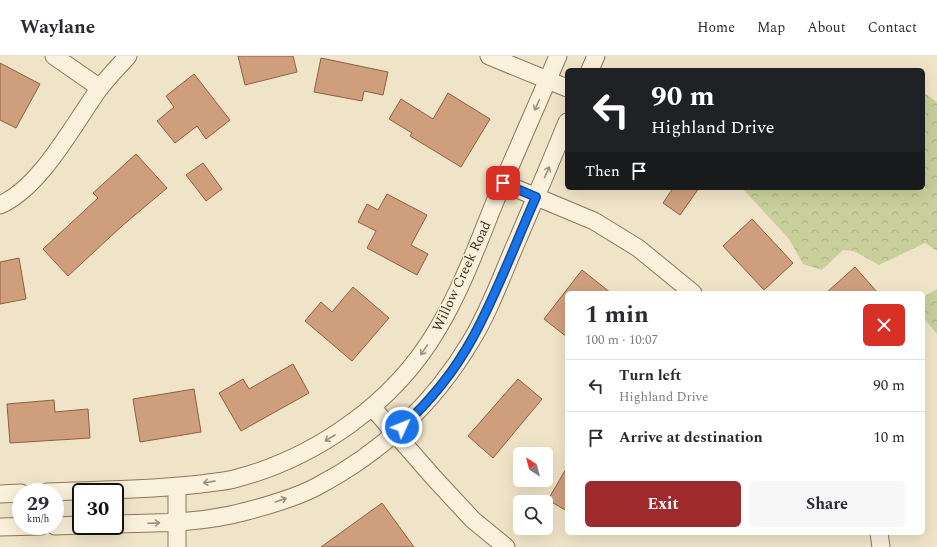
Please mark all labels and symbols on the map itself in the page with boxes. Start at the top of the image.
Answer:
one-way arrow [533,98,540,110]
pin [486,166,520,200]
one-way arrow [544,167,551,179]
street label: Willow Creek Road [427,217,496,335]
one-way arrow [420,344,429,355]
position arrow [381,406,423,448]
one-way arrow [324,434,336,442]
north arrow [513,447,553,487]
one-way arrow [203,478,216,486]
speed limit sign: 30 [72,483,124,535]
one-way arrow [275,496,287,504]
one-way arrow [147,519,160,527]

